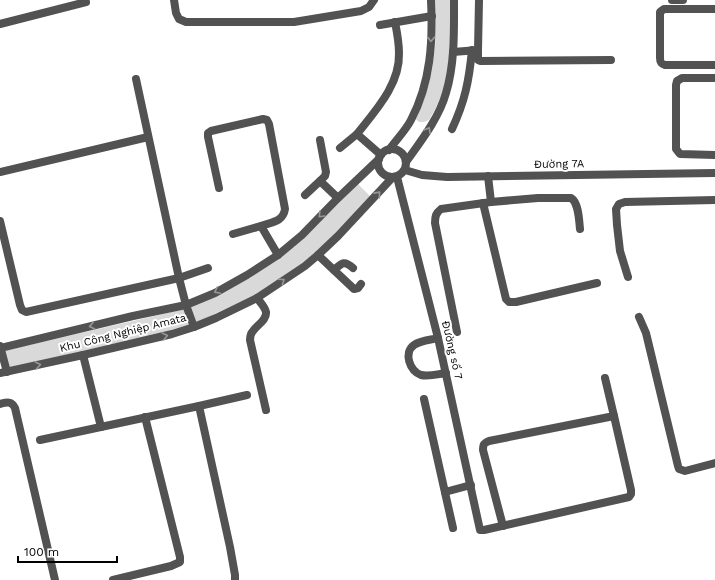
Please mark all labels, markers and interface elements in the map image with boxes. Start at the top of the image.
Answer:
one-way arrow [427,36,435,42]
one-way arrow [423,127,431,134]
street label: Đường 7A [534,157,584,171]
one-way arrow [373,191,380,199]
one-way arrow [318,210,326,218]
one-way arrow [278,278,285,286]
one-way arrow [213,287,221,294]
street label: Khu Công Nghiệp Amata [58,311,188,355]
street label: Đường số 7 [439,319,465,381]
one-way arrow [89,322,95,330]
one-way arrow [162,332,168,340]
one-way arrow [35,362,41,370]
scale bar [18,538,117,564]
text: 100 m [24,545,59,559]

